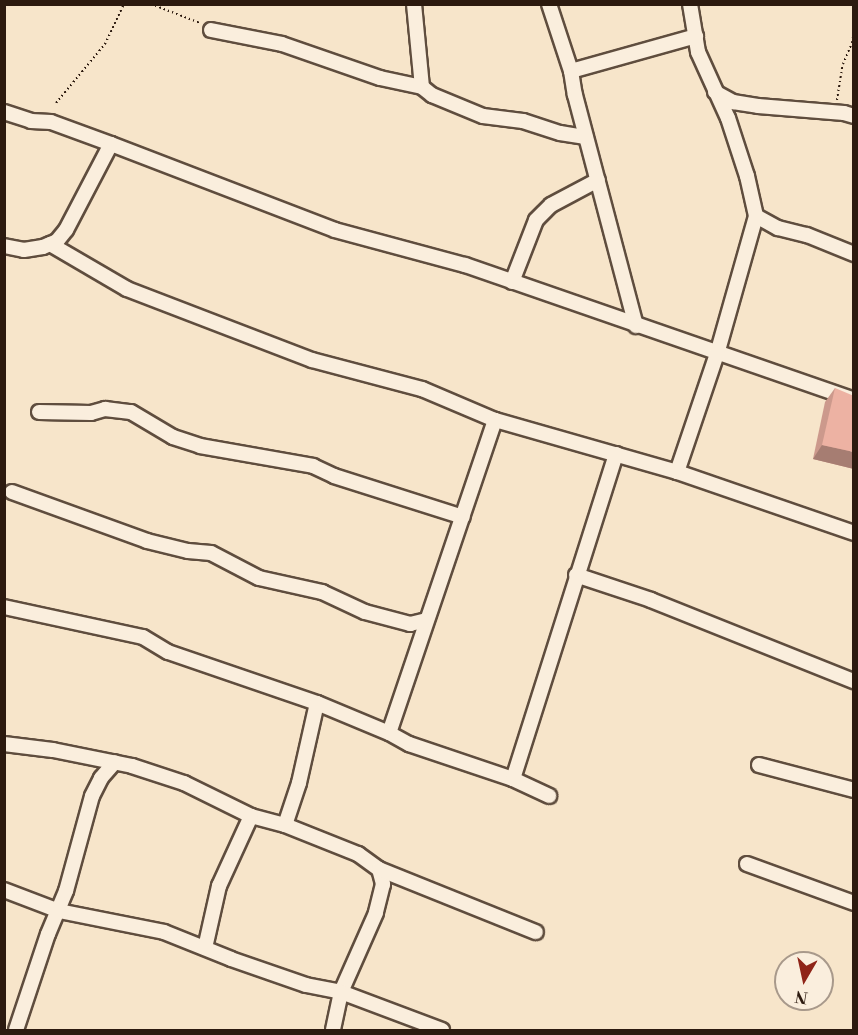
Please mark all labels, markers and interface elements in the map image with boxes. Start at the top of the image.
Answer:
north arrow [774,951,834,1011]
text: N [794,986,809,1008]

